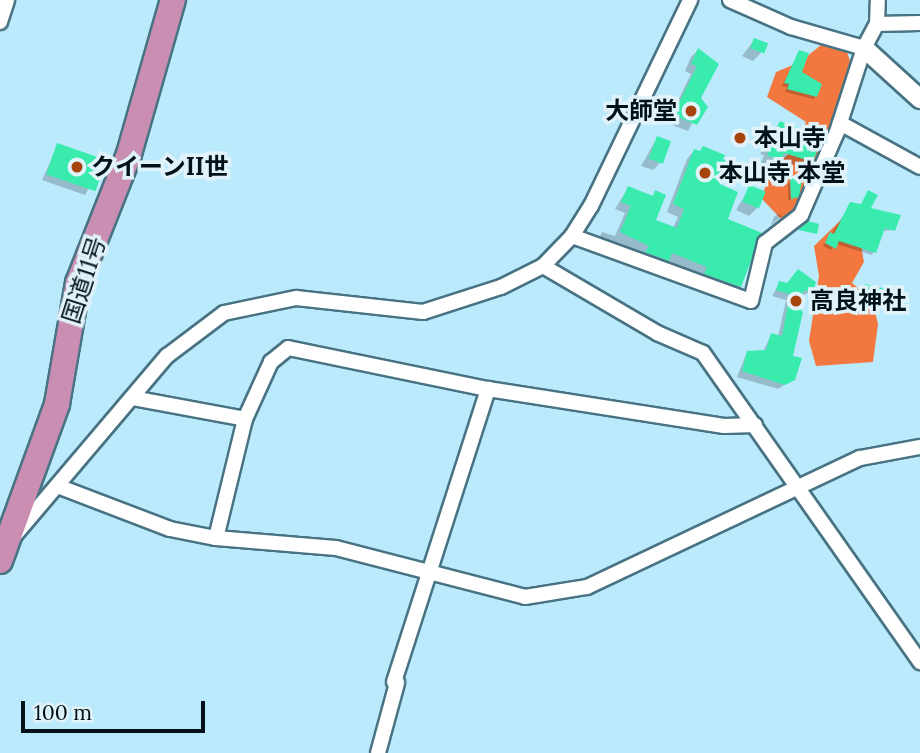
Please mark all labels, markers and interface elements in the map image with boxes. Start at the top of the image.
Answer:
place label: 大師堂 [605,97,677,125]
marker: 大師堂 [683,103,699,119]
place label: 本山寺 [754,124,826,152]
marker: 本山寺 [732,130,748,146]
place label: クイーンII世 [91,153,230,181]
marker: クイーンII世 [69,159,85,175]
place label: 本山寺 本堂 [719,159,845,187]
marker: 本山寺 本堂 [697,165,713,181]
street label: 国道11号 [56,233,112,327]
place label: 高良神社 [810,287,906,315]
marker: 高良神社 [788,293,804,309]
scale bar [24,686,208,730]
text: 100 m [34,699,92,726]

